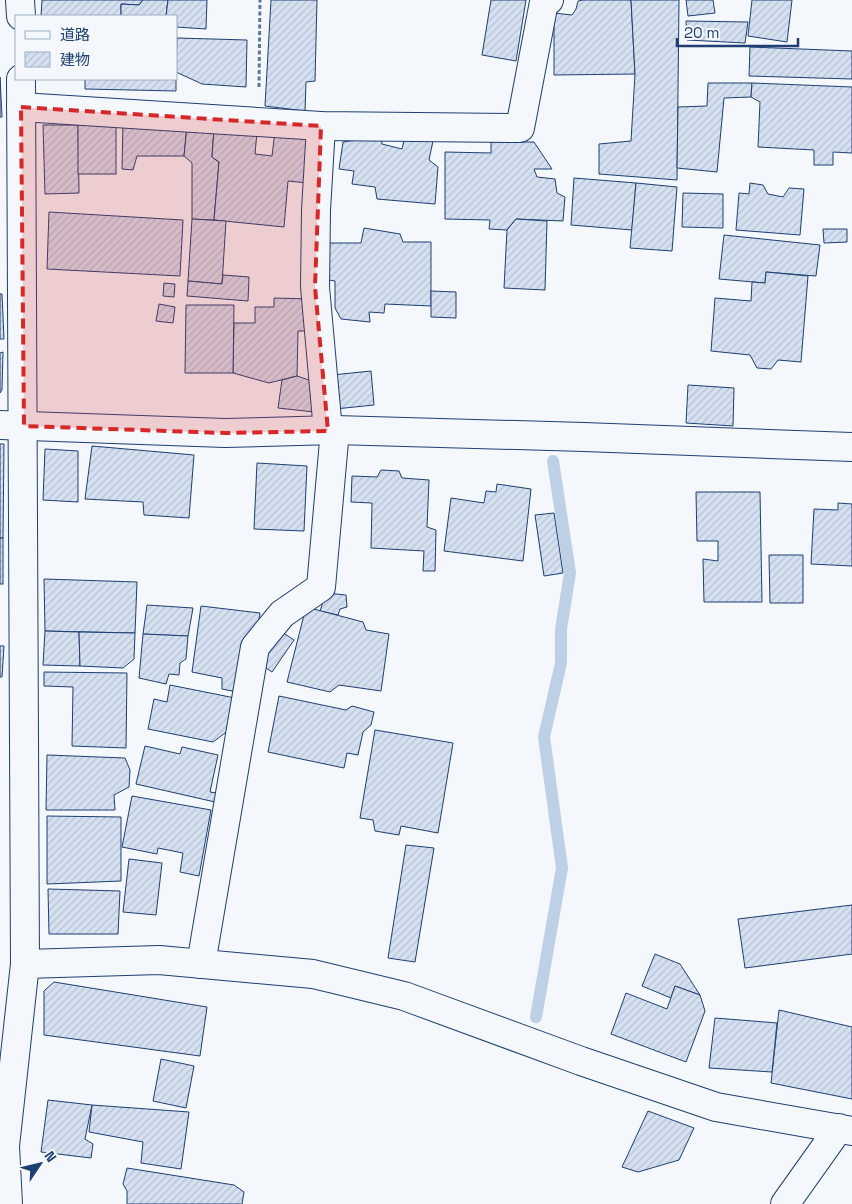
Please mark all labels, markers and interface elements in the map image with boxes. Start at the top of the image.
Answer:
legend [15,15,178,80]
scale bar [677,15,798,47]
text: 20 m [684,23,719,42]
text: 道路 [60,25,90,44]
text: 建物 [60,50,90,69]
north arrow [15,1139,65,1189]
text: N [41,1148,61,1166]

